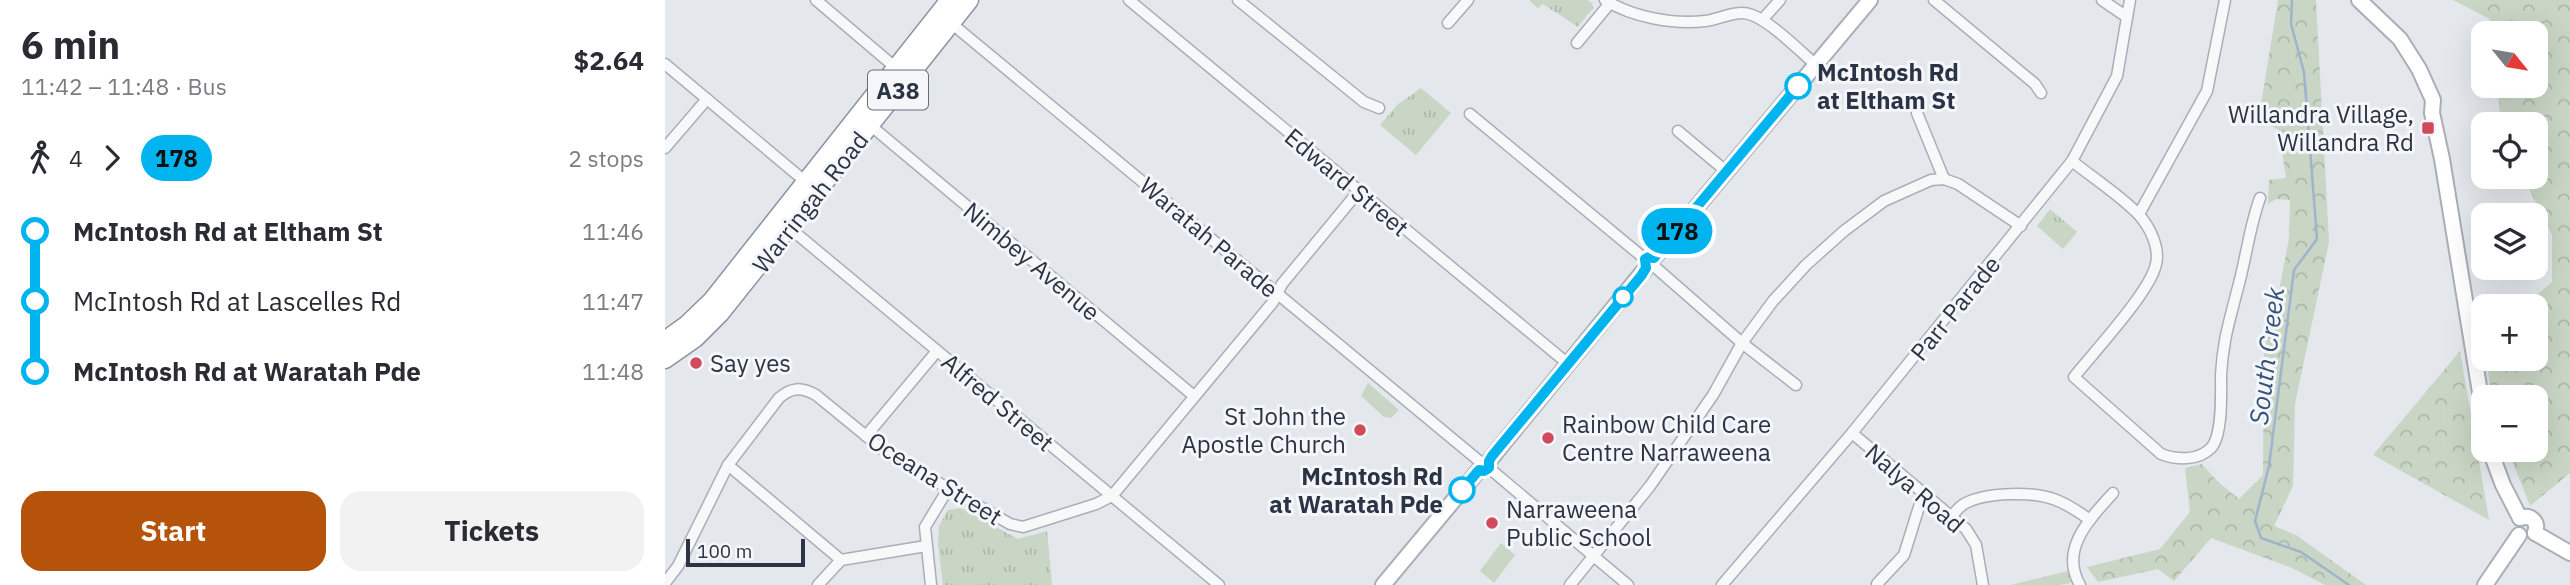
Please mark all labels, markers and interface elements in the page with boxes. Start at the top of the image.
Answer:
text: 6 min [21,20,120,69]
north arrow [2471,21,2548,98]
map controls [2471,21,2548,462]
text: $2.64 [574,43,644,77]
place label: McIntosh Rd at Eltham St [1817,56,1959,116]
text: 11:42 – 11:48 · Bus [21,71,227,101]
road number: A38 [868,71,928,110]
marker: McIntosh Rd at Eltham St [1785,73,1811,99]
place label: Willandra Village, Willandra Rd [2228,98,2414,158]
button: locate [2471,112,2548,189]
marker: Willandra Village, Willandra Rd [2420,120,2436,136]
street label: Edward Street [1278,121,1416,243]
street label: Warringah Road [745,125,875,279]
icon: walk [21,139,59,177]
icon: forward [93,139,131,177]
text: 178 [155,142,198,174]
text: 4 [69,143,83,173]
text: 2 stops [568,143,644,173]
street label: Waratah Parade [1133,170,1285,304]
street label: Nimbey Avenue [957,195,1107,327]
button: layers [2471,203,2548,280]
line badge: 178 [1637,208,1717,254]
text: McIntosh Rd at Eltham St [73,214,383,248]
text: 178 [1655,215,1699,247]
text: 11:46 [582,216,644,246]
street label: Parr Parade [1903,249,2007,367]
text: McIntosh Rd at Lascelles Rd [73,284,401,318]
water label: South Creek [2241,285,2291,427]
text: 11:47 [582,286,644,316]
unlabelled marker [1613,287,1633,307]
button: + [2471,294,2548,371]
street label: Alfred Street [935,346,1061,458]
place label: Say yes [710,347,791,379]
text: McIntosh Rd at Waratah Pde [73,354,421,388]
marker: Say yes [688,355,704,371]
text: 11:48 [582,356,644,386]
button: − [2471,385,2548,462]
place label: St John the Apostle Church [1181,400,1346,460]
place label: Rainbow Child Care Centre Narraweena [1562,408,1771,468]
marker: St John the Apostle Church [1352,422,1368,438]
street label: Oceana Street [862,424,1008,532]
marker: Rainbow Child Care Centre Narraweena [1540,430,1556,446]
street label: Nalya Road [1859,436,1971,540]
place label: McIntosh Rd at Waratah Pde [1269,460,1443,520]
marker: McIntosh Rd at Waratah Pde [1449,477,1475,503]
button: Start [21,491,326,571]
button: Tickets [340,491,644,571]
place label: Narraweena Public School [1506,493,1651,553]
marker: Narraweena Public School [1484,515,1500,531]
scale bar [686,536,805,568]
text: 100 m [697,539,752,563]

